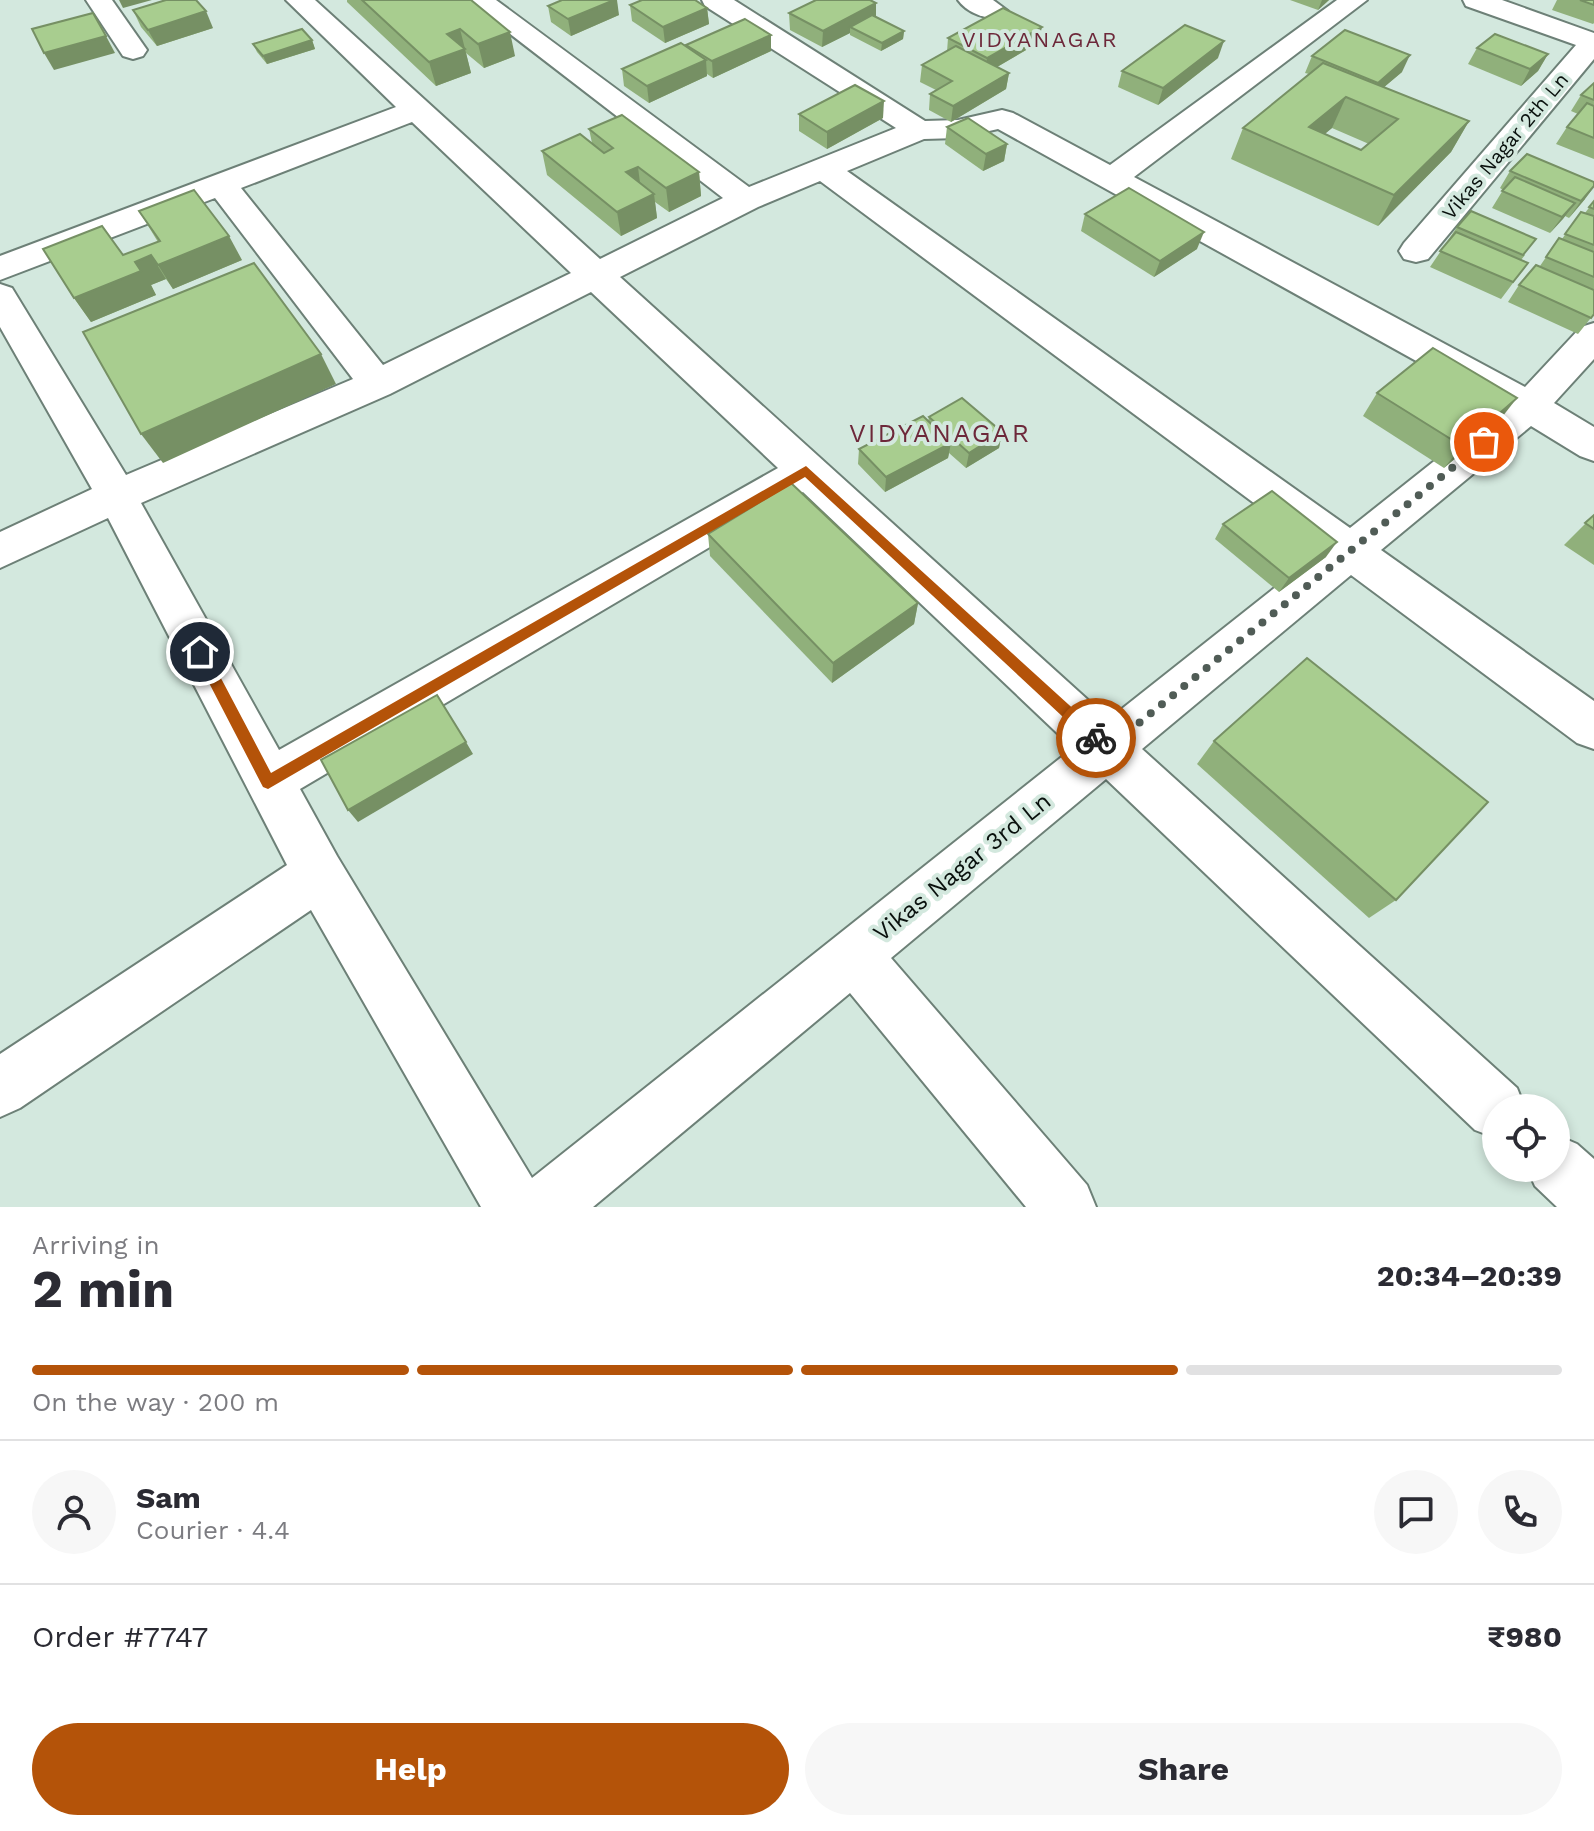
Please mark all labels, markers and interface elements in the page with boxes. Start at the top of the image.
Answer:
district label: VIDYANAGAR [961,27,1119,52]
street label: Vikas Nagar 2th Ln [1437,68,1573,224]
pin [1450,408,1518,476]
district label: VIDYANAGAR [849,418,1031,448]
icon: bag [1462,420,1506,464]
pin [166,618,234,686]
icon: home [178,630,222,674]
courier [1056,698,1136,778]
icon: bike [1074,716,1118,760]
street label: Vikas Nagar 3rd Ln [868,787,1056,947]
map controls [1482,1094,1570,1182]
button: locate [1482,1094,1570,1182]
text: Arriving in [32,1230,160,1260]
text: 20:34–20:39 [1377,1258,1562,1293]
text: 2 min [32,1259,174,1320]
text: On the way · 200 m [32,1387,279,1417]
button: person [32,1470,116,1554]
button: chat [1374,1470,1458,1554]
button: phone [1478,1470,1562,1554]
text: Sam [136,1480,201,1515]
text: Courier · 4.4 [136,1515,290,1545]
text: Order #7747 [32,1619,208,1654]
text: ₹980 [1487,1619,1562,1654]
button: Help [32,1723,789,1815]
button: Share [805,1723,1562,1815]

